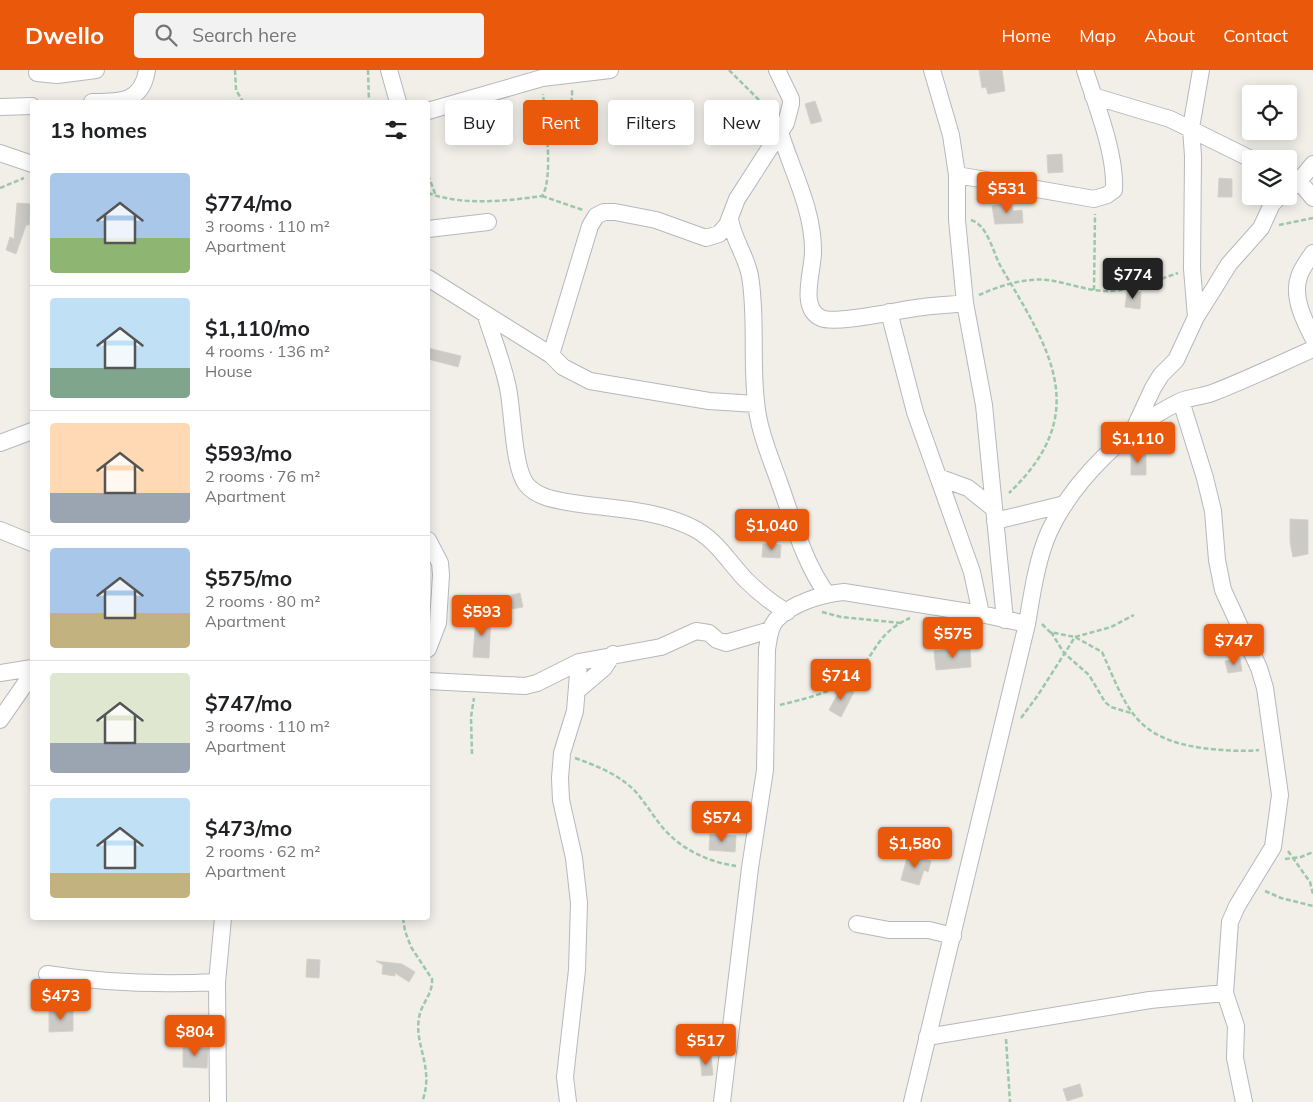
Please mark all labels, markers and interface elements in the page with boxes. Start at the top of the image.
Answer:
search box [134,13,484,58]
text: Dwello [25,20,104,50]
icon: search [152,21,180,49]
text: Search here [192,23,297,47]
text: Home [1001,24,1051,47]
text: Map [1079,24,1116,47]
text: About [1144,24,1195,47]
text: Contact [1223,24,1288,47]
map controls [1242,85,1297,205]
button: locate [1242,85,1297,140]
chip: Buy [445,100,513,145]
chip: Rent [523,100,598,145]
chip: Filters [608,100,694,145]
chip: New [704,100,779,145]
icon: filters [382,116,410,144]
text: 13 homes [50,117,147,143]
button: layers [1242,150,1297,205]
pin: $531 [977,172,1037,214]
text: $531 [988,178,1026,198]
text: $774/mo [205,190,292,216]
icon: home [90,193,150,253]
text: 3 rooms · 110 m² [205,216,330,236]
text: Apartment [205,236,286,256]
pin: $774 [1103,258,1163,300]
text: $774 [1114,264,1152,284]
text: $1,110/mo [205,315,310,341]
icon: home [90,318,150,378]
text: 4 rooms · 136 m² [205,341,330,361]
text: House [205,361,252,381]
pin: $1,110 [1097,422,1179,464]
text: $1,110 [1112,428,1164,448]
text: $593/mo [205,440,292,466]
icon: home [90,443,150,503]
text: 2 rooms · 76 m² [205,466,320,486]
text: Apartment [205,486,286,506]
pin: $1,040 [731,508,813,551]
text: $1,040 [746,515,798,535]
text: $575/mo [205,565,292,591]
icon: home [90,568,150,628]
text: 2 rooms · 80 m² [205,591,320,611]
pin: $593 [452,594,512,637]
text: $593 [463,601,501,621]
text: Apartment [205,611,286,631]
pin: $575 [923,616,983,659]
text: $575 [934,623,972,643]
pin: $747 [1204,624,1264,666]
text: $747 [1215,630,1253,650]
pin: $714 [811,658,871,701]
text: $714 [822,665,860,685]
text: $747/mo [205,690,292,716]
icon: home [90,693,150,753]
text: 3 rooms · 110 m² [205,716,330,736]
text: Apartment [205,736,286,756]
pin: $574 [692,800,752,843]
text: $574 [703,807,741,827]
text: $473/mo [205,815,292,841]
icon: home [90,818,150,878]
pin: $1,580 [874,826,956,869]
text: $1,580 [889,833,941,853]
text: 2 rooms · 62 m² [205,841,320,861]
text: Apartment [205,861,286,881]
pin: $473 [31,978,91,1021]
text: $473 [42,985,80,1005]
pin: $804 [165,1014,225,1057]
text: $804 [176,1021,214,1041]
pin: $517 [676,1024,736,1066]
text: $517 [687,1030,725,1050]

